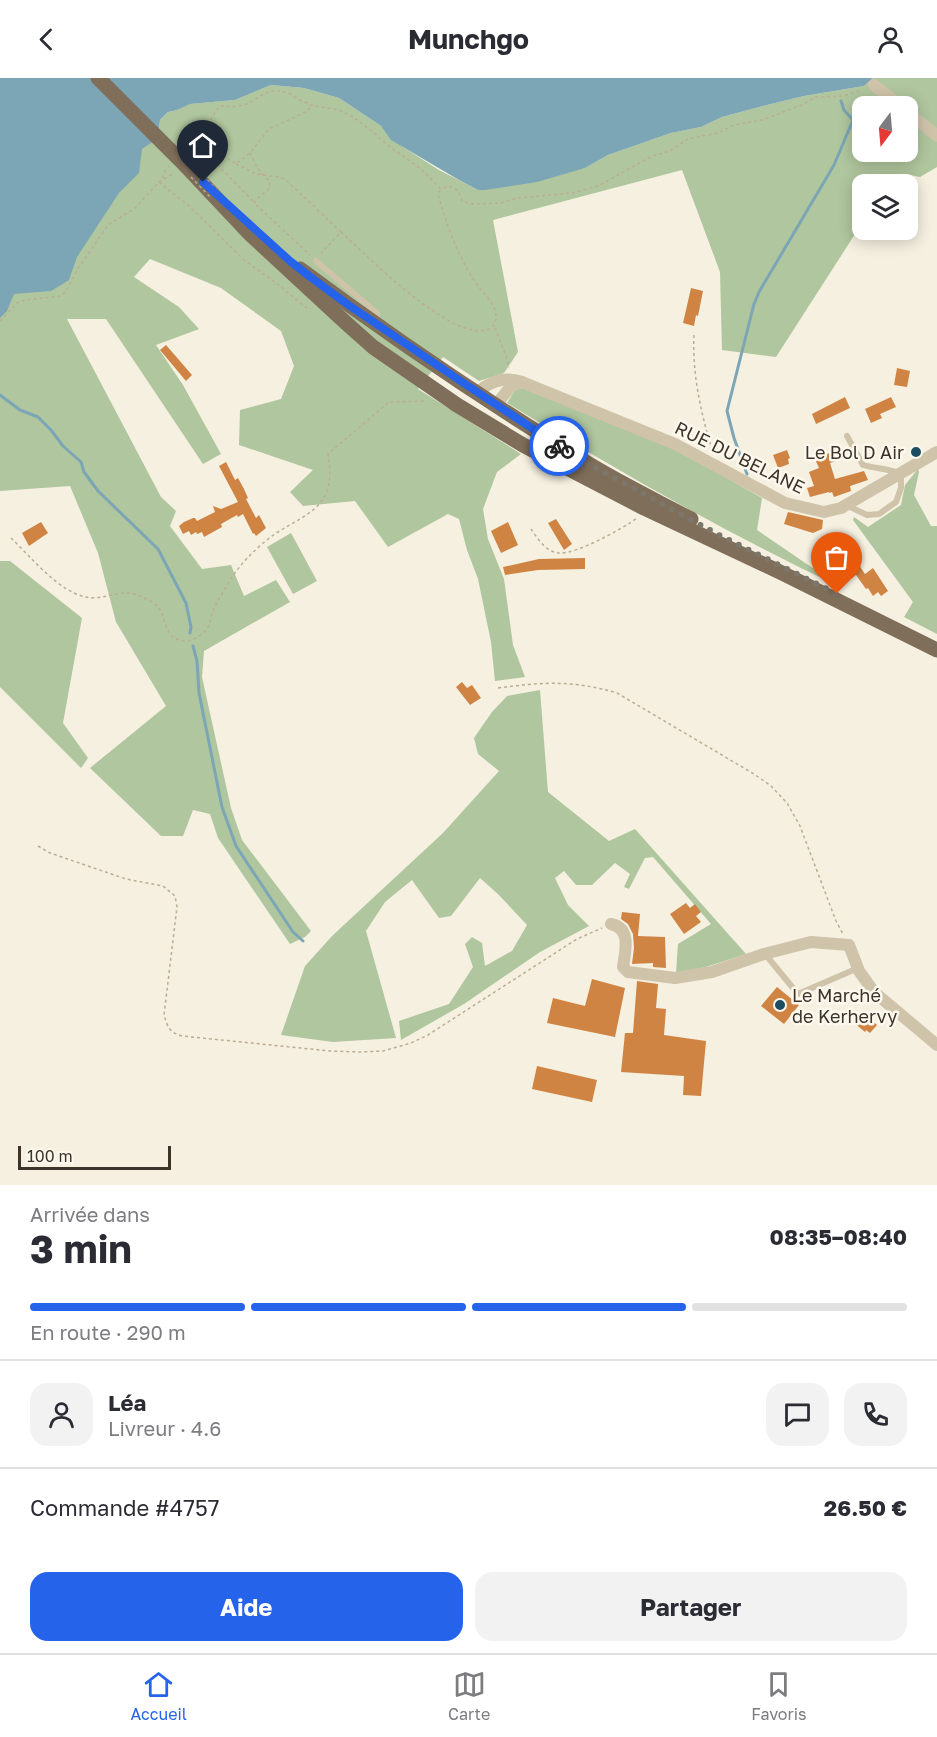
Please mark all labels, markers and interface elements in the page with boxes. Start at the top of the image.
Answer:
icon: back [30,23,63,56]
text: Munchgo [408,23,529,55]
icon: person [874,23,907,56]
north arrow [852,96,918,162]
map controls [852,96,918,240]
pin [177,120,228,182]
icon: home [186,129,219,162]
button: layers [852,174,918,240]
courier [529,416,589,476]
street label: RUE DU BELANE [672,416,808,498]
icon: bike [543,430,576,463]
place label: Le Bol D Air [805,441,904,463]
marker: Le Bol D Air [909,445,923,459]
pin [811,532,862,594]
icon: bag [820,541,853,574]
place label: Le Marché de Kerhervy [792,984,897,1027]
marker: Le Marché de Kerhervy [773,998,787,1012]
scale bar [18,1143,171,1170]
text: 100 m [27,1146,73,1166]
text: Arrivée dans [30,1202,150,1226]
text: 08:35–08:40 [770,1223,907,1250]
text: 3 min [30,1225,132,1272]
text: En route · 290 m [30,1320,186,1344]
button: person [30,1383,93,1446]
button: chat [766,1383,829,1446]
button: phone [844,1383,907,1446]
text: Léa [108,1389,146,1416]
text: Livreur · 4.6 [108,1416,221,1440]
text: Commande #4757 [30,1494,219,1521]
text: 26.50 € [824,1494,907,1521]
button: Aide [30,1572,463,1641]
button: Partager [475,1572,907,1641]
tab: Accueil [131,1668,187,1724]
tab: Carte [448,1668,490,1724]
tab: Favoris [751,1668,806,1724]

